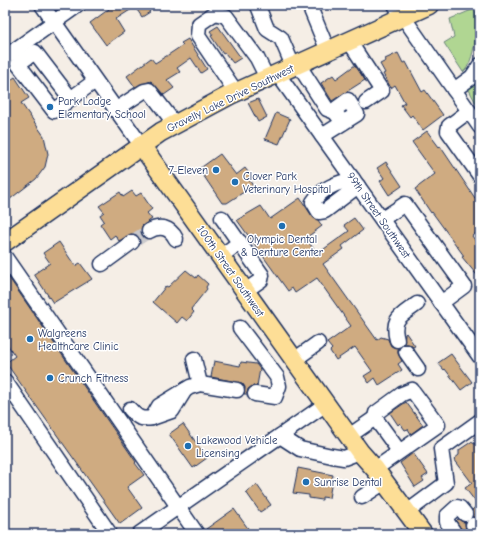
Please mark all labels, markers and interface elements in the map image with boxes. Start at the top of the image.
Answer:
street label: Gravelly Lake Drive Southwest [165,62,297,135]
place label: Park Lodge Elementary School [58,95,146,121]
marker: Park Lodge Elementary School [45,102,55,112]
place label: 7-Eleven [169,164,208,177]
marker: 7-Eleven [211,165,221,175]
place label: Clover Park Veterinary Hospital [243,170,331,196]
street label: 99th Street Southwest [344,170,414,261]
marker: Clover Park Veterinary Hospital [230,177,240,187]
marker: Olympic Dental & Denture Center [277,221,287,231]
street label: 100th Street Southwest [194,223,267,320]
place label: Olympic Dental & Denture Center [241,233,324,259]
place label: Walgreens Healthcare Clinic [38,327,119,353]
marker: Walgreens Healthcare Clinic [25,334,35,344]
place label: Crunch Fitness [58,372,129,385]
marker: Crunch Fitness [45,373,55,383]
place label: Lakewood Vehicle Licensing [196,434,278,460]
marker: Lakewood Vehicle Licensing [183,441,193,451]
place label: Sunrise Dental [314,476,382,489]
marker: Sunrise Dental [301,477,311,487]

